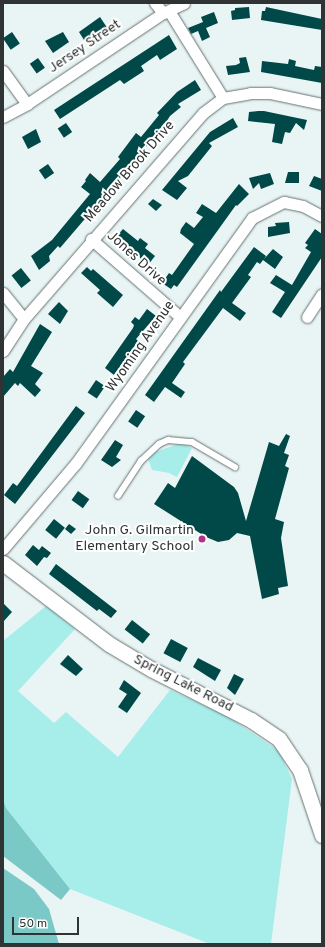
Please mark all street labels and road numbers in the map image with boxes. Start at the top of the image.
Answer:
street label: Jersey Street [46,17,124,77]
street label: Meadow Brook Drive [81,118,179,226]
street label: Jones Drive [103,228,169,290]
street label: Wyoming Avenue [103,298,179,396]
street label: Spring Lake Road [130,652,236,716]

